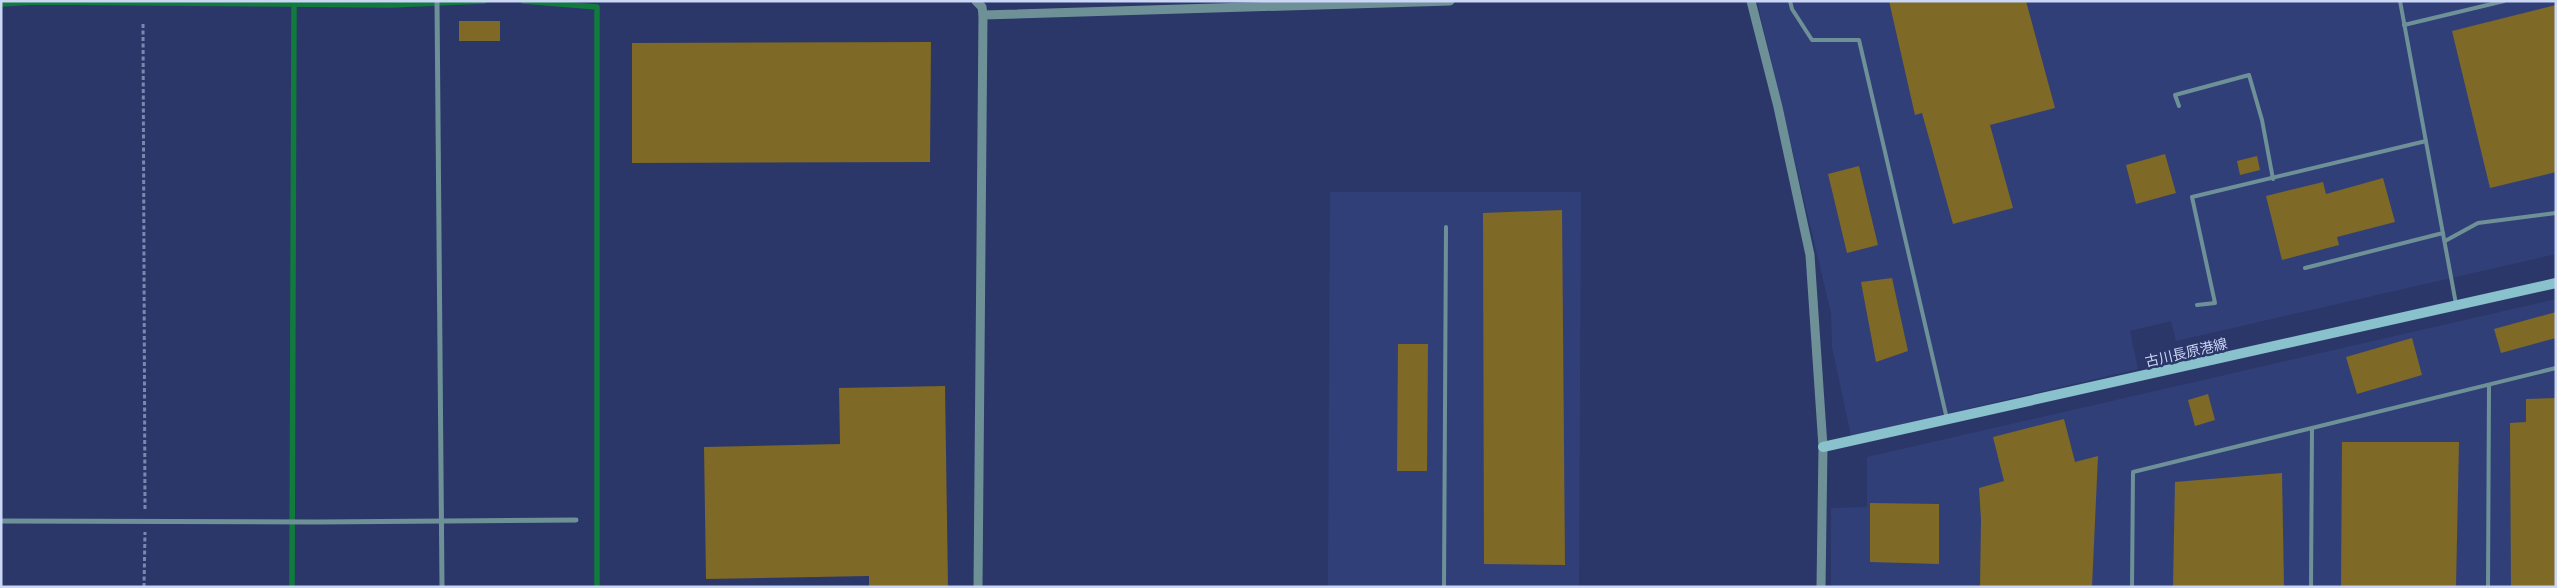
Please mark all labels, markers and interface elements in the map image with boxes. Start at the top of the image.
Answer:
street label: 古川長原港線 [2143,333,2229,371]

